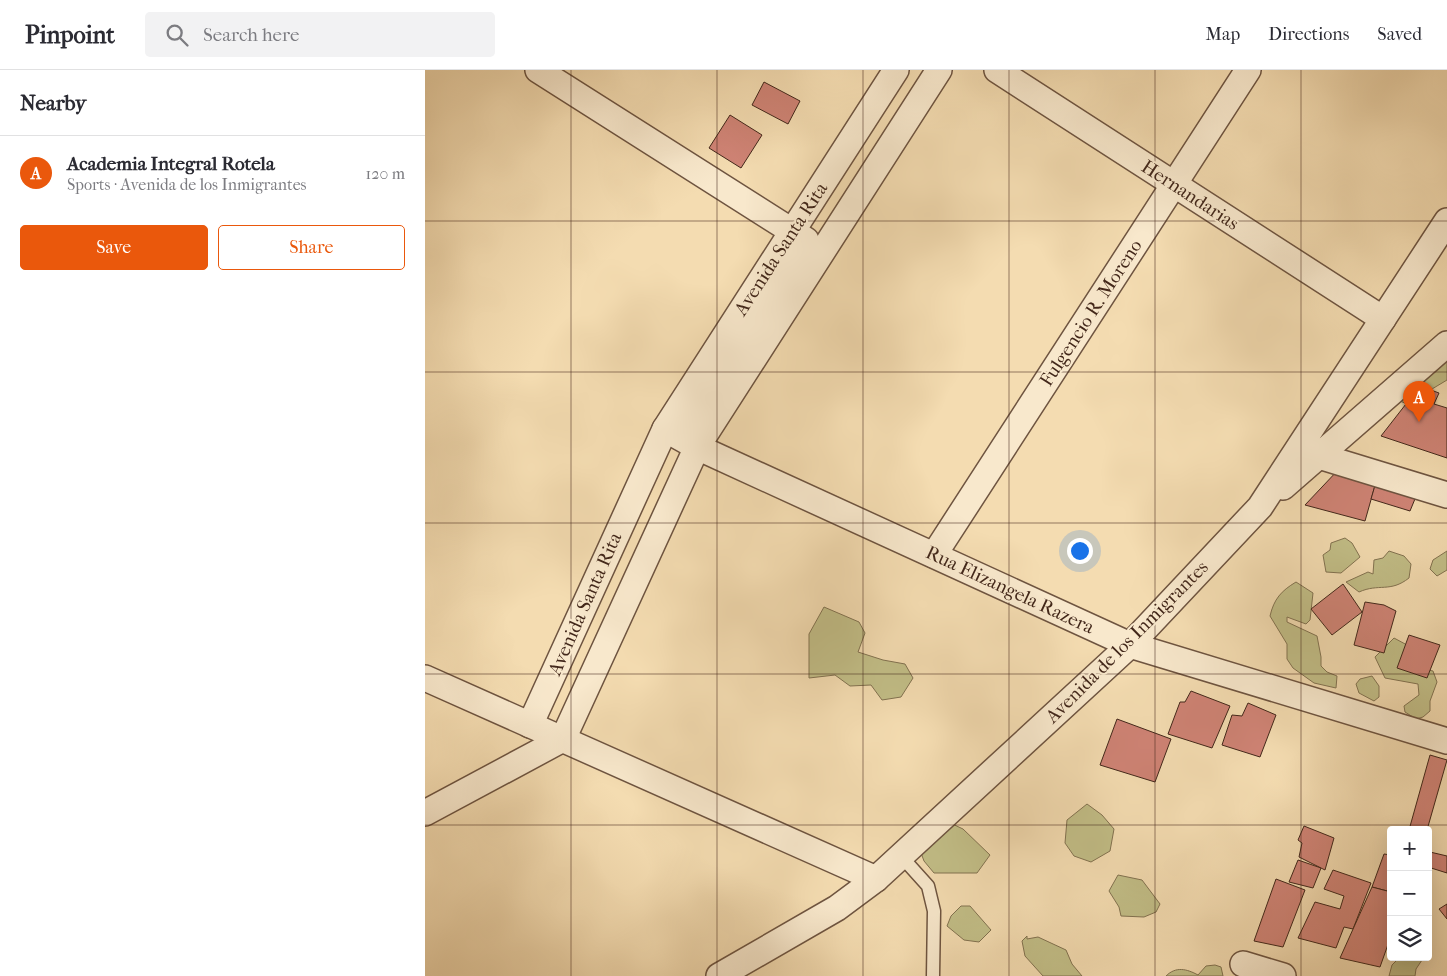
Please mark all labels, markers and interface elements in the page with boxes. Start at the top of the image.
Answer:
search box [145,12,495,57]
text: Pinpoint [25,21,115,49]
icon: search [163,21,191,49]
text: Search here [203,24,299,46]
text: Map [1206,24,1240,45]
text: Directions [1268,24,1349,45]
text: Saved [1377,24,1422,45]
text: Nearby [20,91,86,115]
text: Academia Integral Rotela [67,153,275,175]
street label: Hernandarias [1137,155,1243,235]
text: A [31,164,41,183]
text: 120 m [366,164,405,183]
text: Sports · Avenida de los Inmigrantes [67,175,307,194]
street label: Avenida Santa Rita [729,178,832,320]
button: Save [20,225,208,270]
button: Share [218,225,405,270]
street label: Fulgencio R. Moreno [1035,235,1147,391]
pin: A [1403,381,1435,422]
street label: Avenida Santa Rita [543,529,626,680]
your location [1067,538,1093,564]
street label: Rua Elizangela Razera [922,541,1098,639]
street label: Avenida de los Inmigrantes [1040,556,1213,729]
map controls [1387,826,1432,961]
button: + [1387,826,1432,871]
button: − [1387,871,1432,916]
button: layers [1387,916,1432,961]

